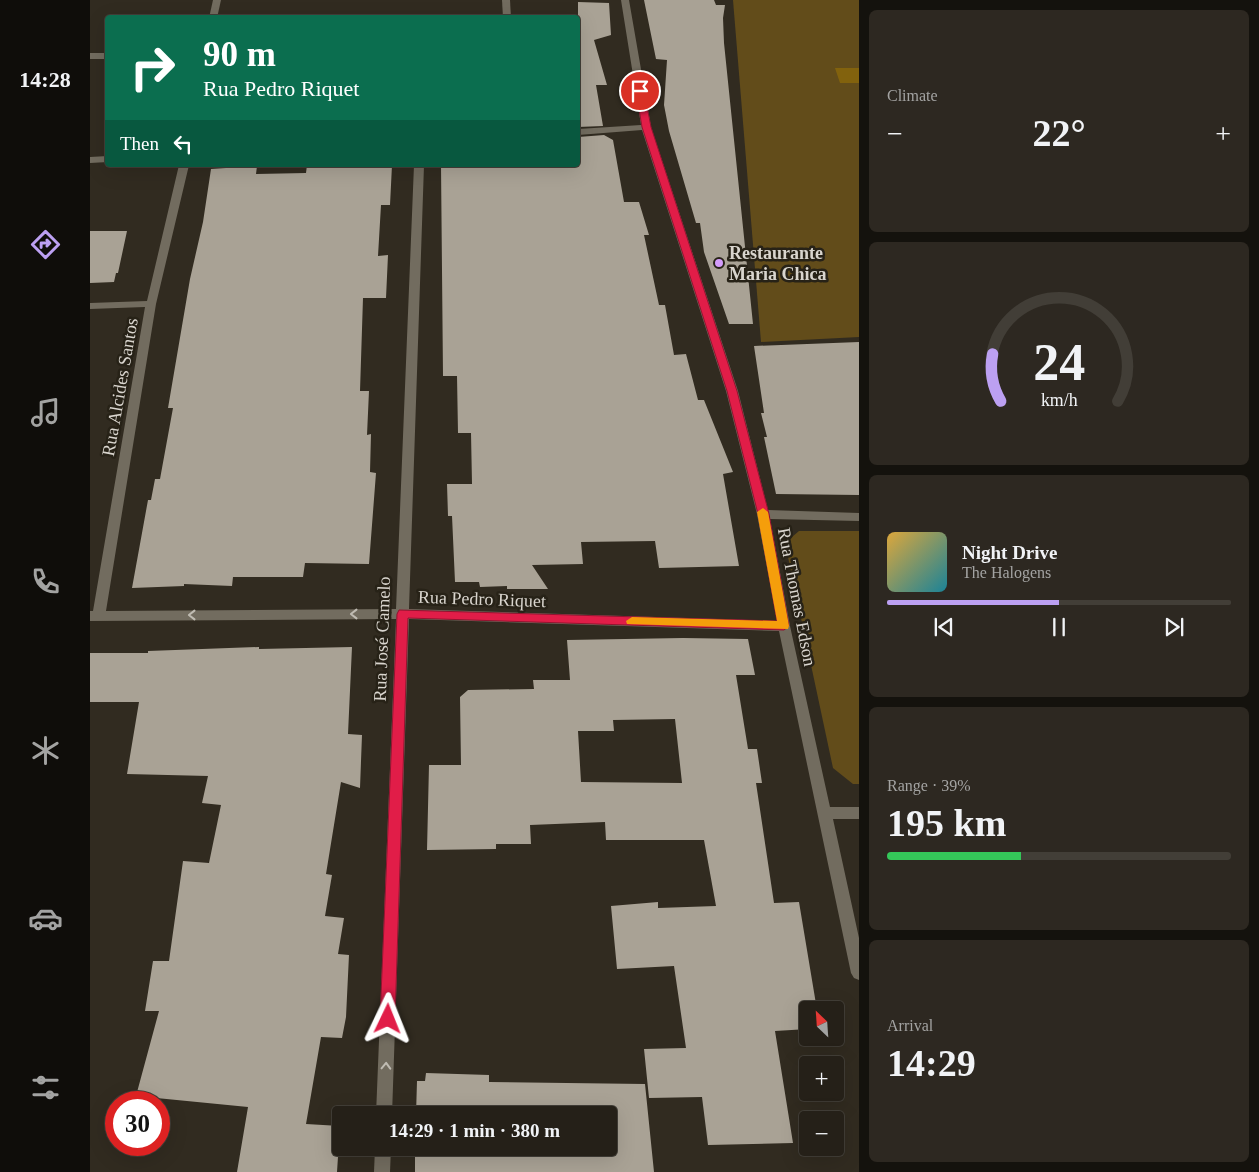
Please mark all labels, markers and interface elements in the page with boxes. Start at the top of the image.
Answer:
icon: right [120,35,185,100]
text: 90 m [203,35,276,74]
text: 14:28 [19,67,71,92]
pin [619,70,661,112]
text: Rua Pedro Riquet [203,76,359,101]
icon: arrive [626,77,654,105]
text: Climate [887,87,938,104]
text: 22° [1032,112,1086,154]
text: − [887,118,903,149]
text: + [1215,118,1231,149]
icon: left [169,130,197,158]
text: Then [120,133,159,154]
icon: directions [28,227,63,262]
place label: Restaurante Maria Chica [729,243,826,284]
marker: Restaurante Maria Chica [713,257,725,269]
street label: Rua Alcides Santos [98,316,142,458]
text: 24 [1033,334,1085,391]
text: km/h [1041,390,1077,410]
icon: music [28,395,63,430]
street label: Rua Thomas Edson [774,526,820,668]
text: Night Drive [962,542,1058,563]
icon: phone [28,564,63,599]
text: The Halogens [962,564,1051,581]
street label: Rua José Camelo [370,576,394,702]
street label: Rua Pedro Riquet [418,587,546,611]
one-way arrow [350,609,358,619]
one-way arrow [187,610,195,620]
icon: previous [930,613,958,641]
icon: pause [1045,613,1073,641]
icon: next [1160,613,1188,641]
icon: climate [28,733,63,768]
text: Range · 39% [887,777,971,794]
text: 195 km [887,802,1006,844]
icon: car [28,901,63,936]
position arrow [361,992,413,1044]
north arrow [799,1001,844,1046]
map controls [799,1001,844,1156]
text: Arrival [887,1017,933,1034]
text: 14:29 [887,1042,976,1084]
button: + [799,1056,844,1101]
one-way arrow [381,1062,391,1070]
icon: filters [28,1070,63,1105]
speed limit sign: 30 [105,1091,170,1156]
button: − [799,1111,844,1156]
text: 14:29 · 1 min · 380 m [389,1120,560,1141]

